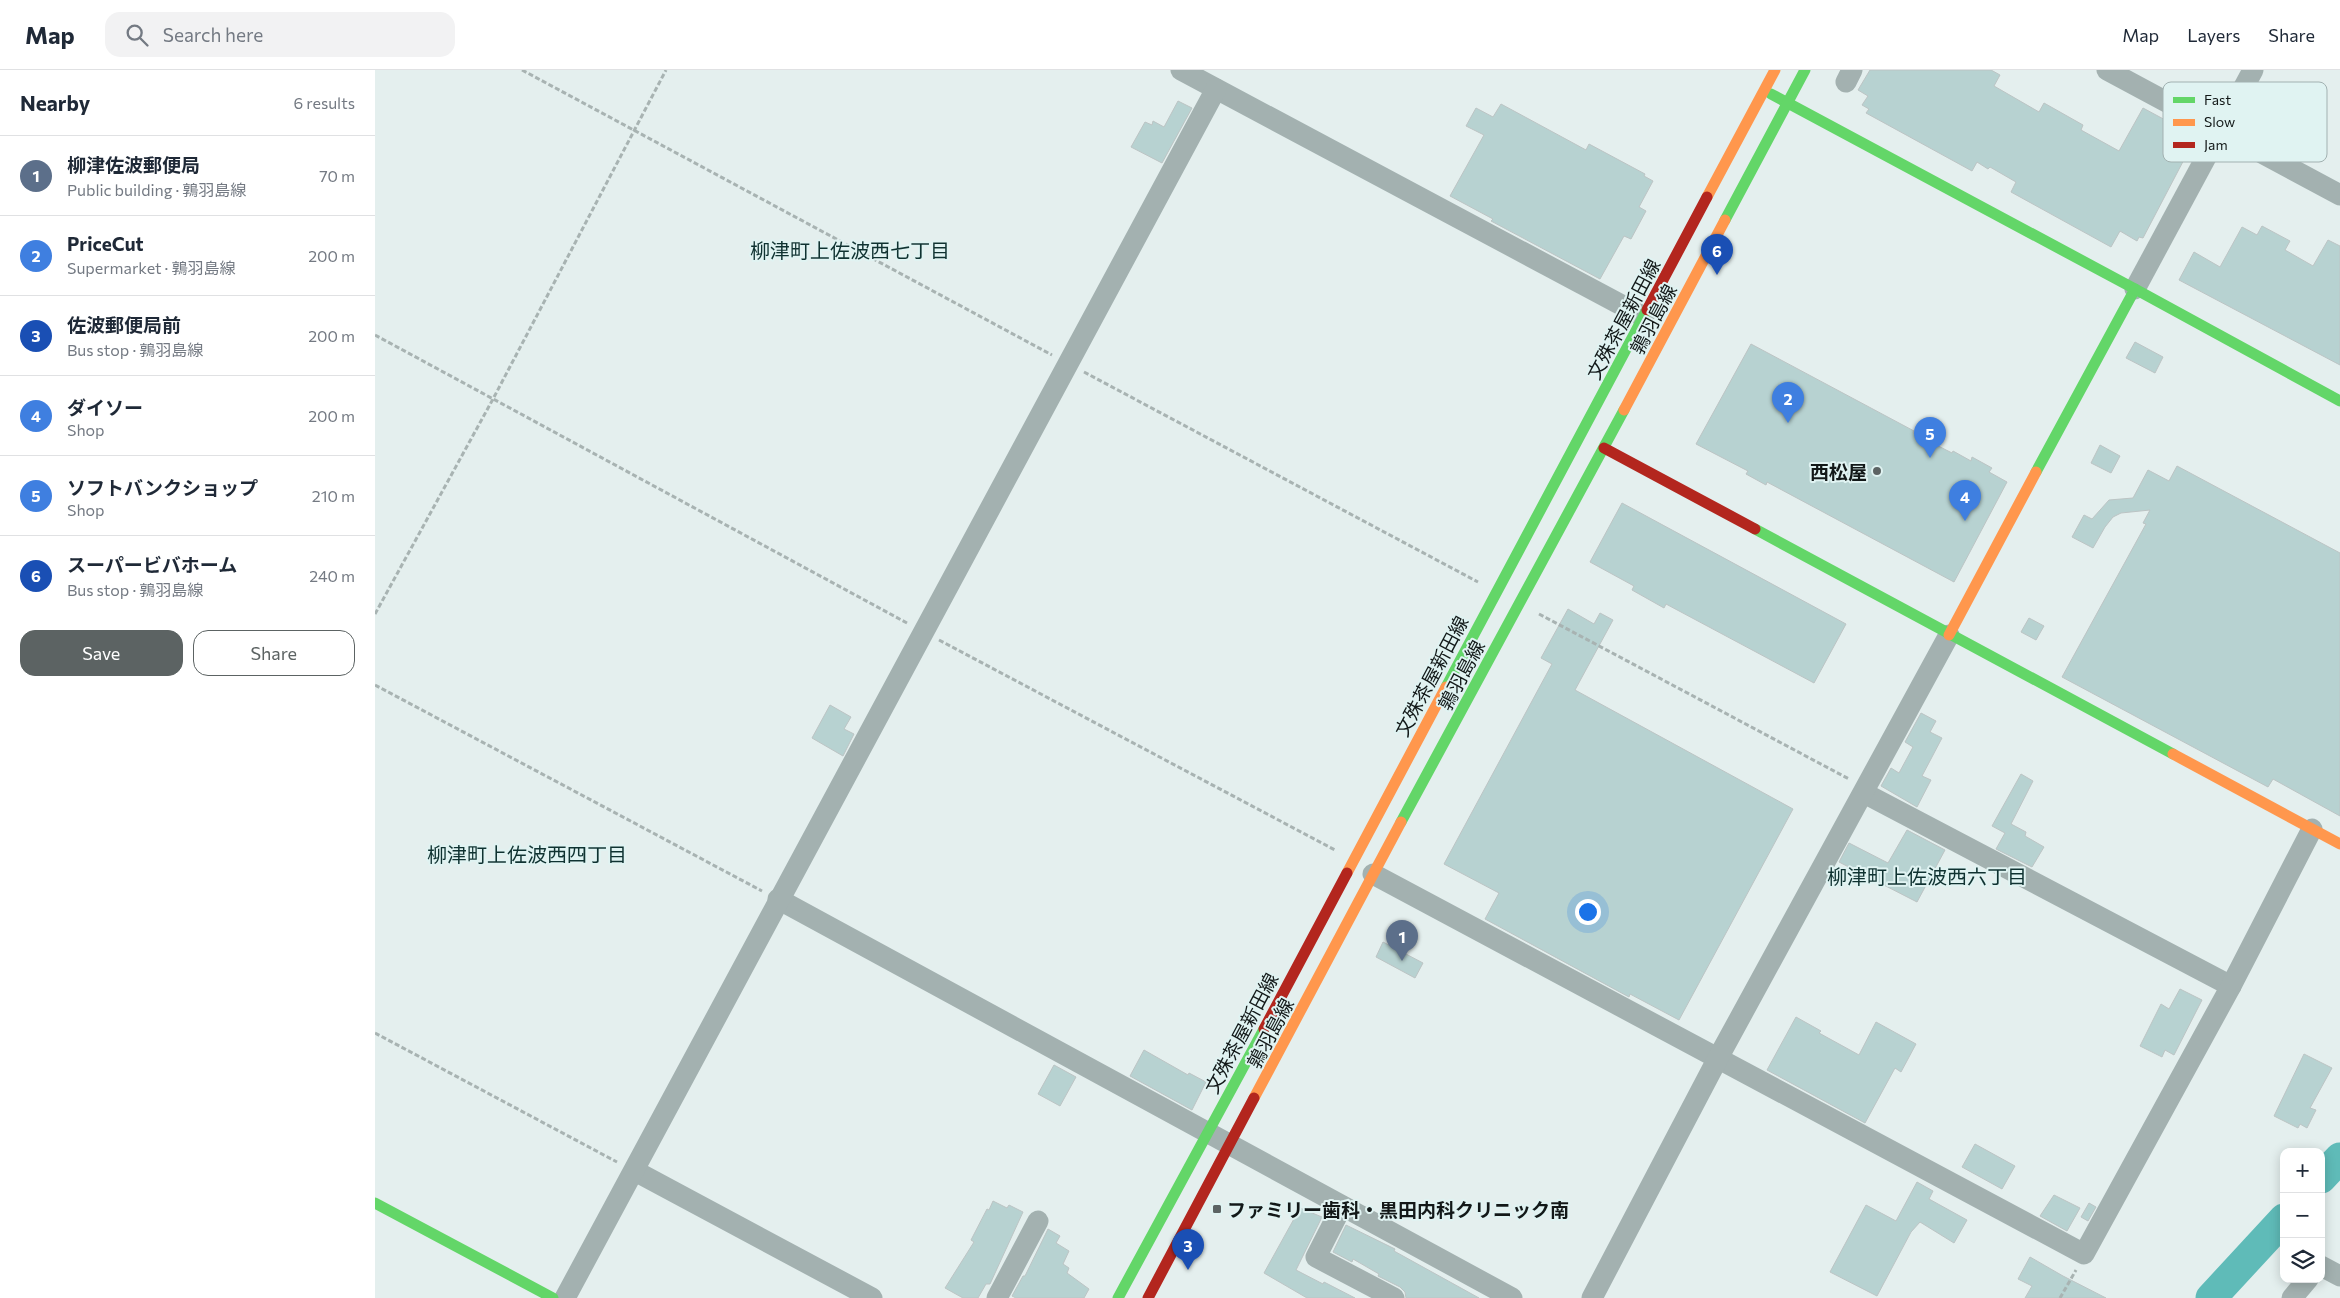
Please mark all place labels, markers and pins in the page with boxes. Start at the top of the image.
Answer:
pin: 6 [1701,234,1733,275]
pin: 2 [1772,382,1804,423]
pin: 5 [1914,417,1946,458]
place label: 西松屋 [1810,460,1867,483]
marker: 西松屋 [1871,465,1883,477]
pin: 4 [1949,480,1981,521]
pin: 1 [1386,920,1418,961]
place label: ファミリー歯科・黒田内科クリニック南 [1227,1198,1569,1221]
marker: ファミリー歯科・黒田内科クリニック南 [1211,1203,1223,1215]
pin: 3 [1172,1229,1204,1270]

